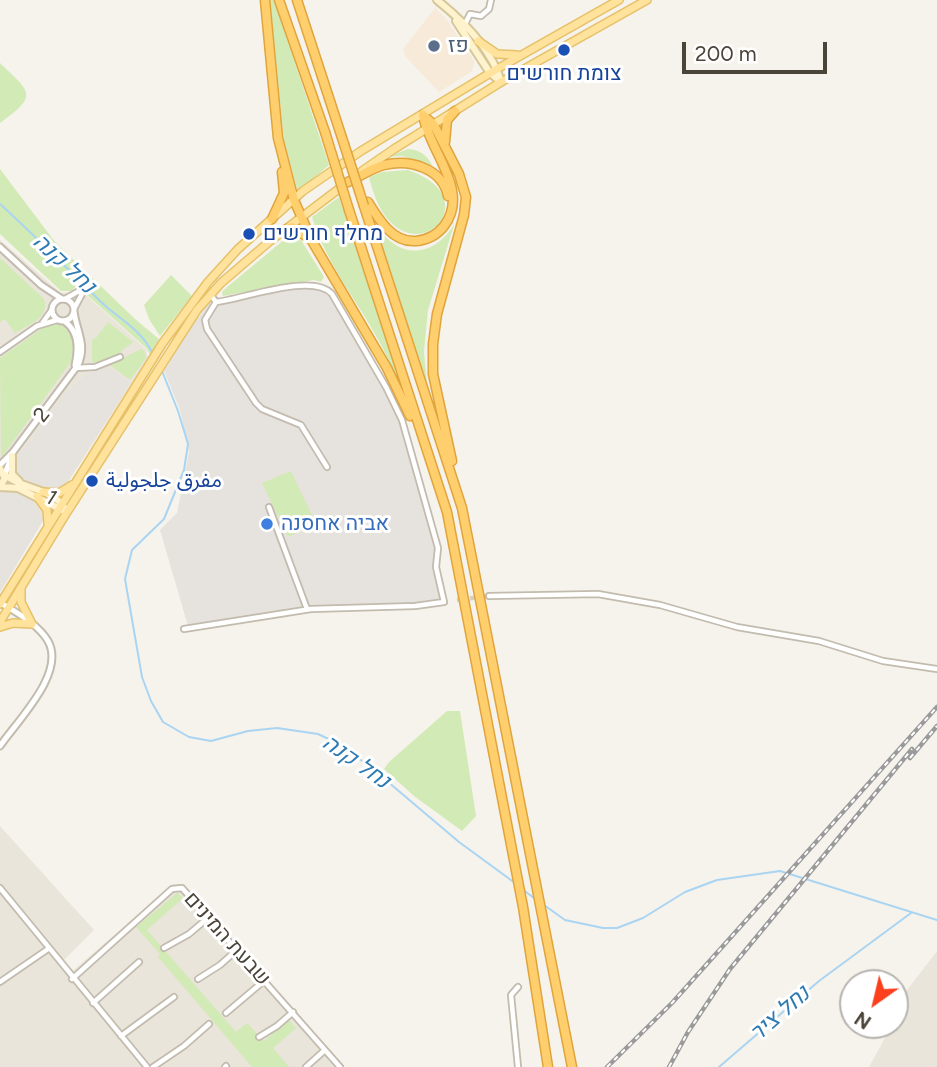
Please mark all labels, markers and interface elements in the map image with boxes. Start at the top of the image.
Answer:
scale bar [685,28,830,72]
place label: פז [448,33,469,59]
marker: פז [426,38,442,54]
text: 200 m [695,41,757,66]
marker: צומת חורשים [556,42,572,58]
place label: צומת חורשים [507,61,621,87]
place label: מחלף חורשים [263,221,383,247]
marker: מחלף חורשים [241,226,257,242]
water label: נחל קנה [27,228,101,300]
street label: 2 [28,403,56,427]
place label: مفرق جلجولية [106,468,222,494]
marker: مفرق جلجولية [84,473,100,489]
street label: 1 [41,485,61,511]
place label: אביה אחסנה [281,511,389,537]
marker: אביה אחסנה [259,516,275,532]
water label: נחל קנה [317,729,395,795]
street label: שבעת המינים [178,887,276,991]
north arrow [839,969,909,1039]
water label: נחל ציר [744,980,816,1048]
text: N [851,1007,876,1034]

